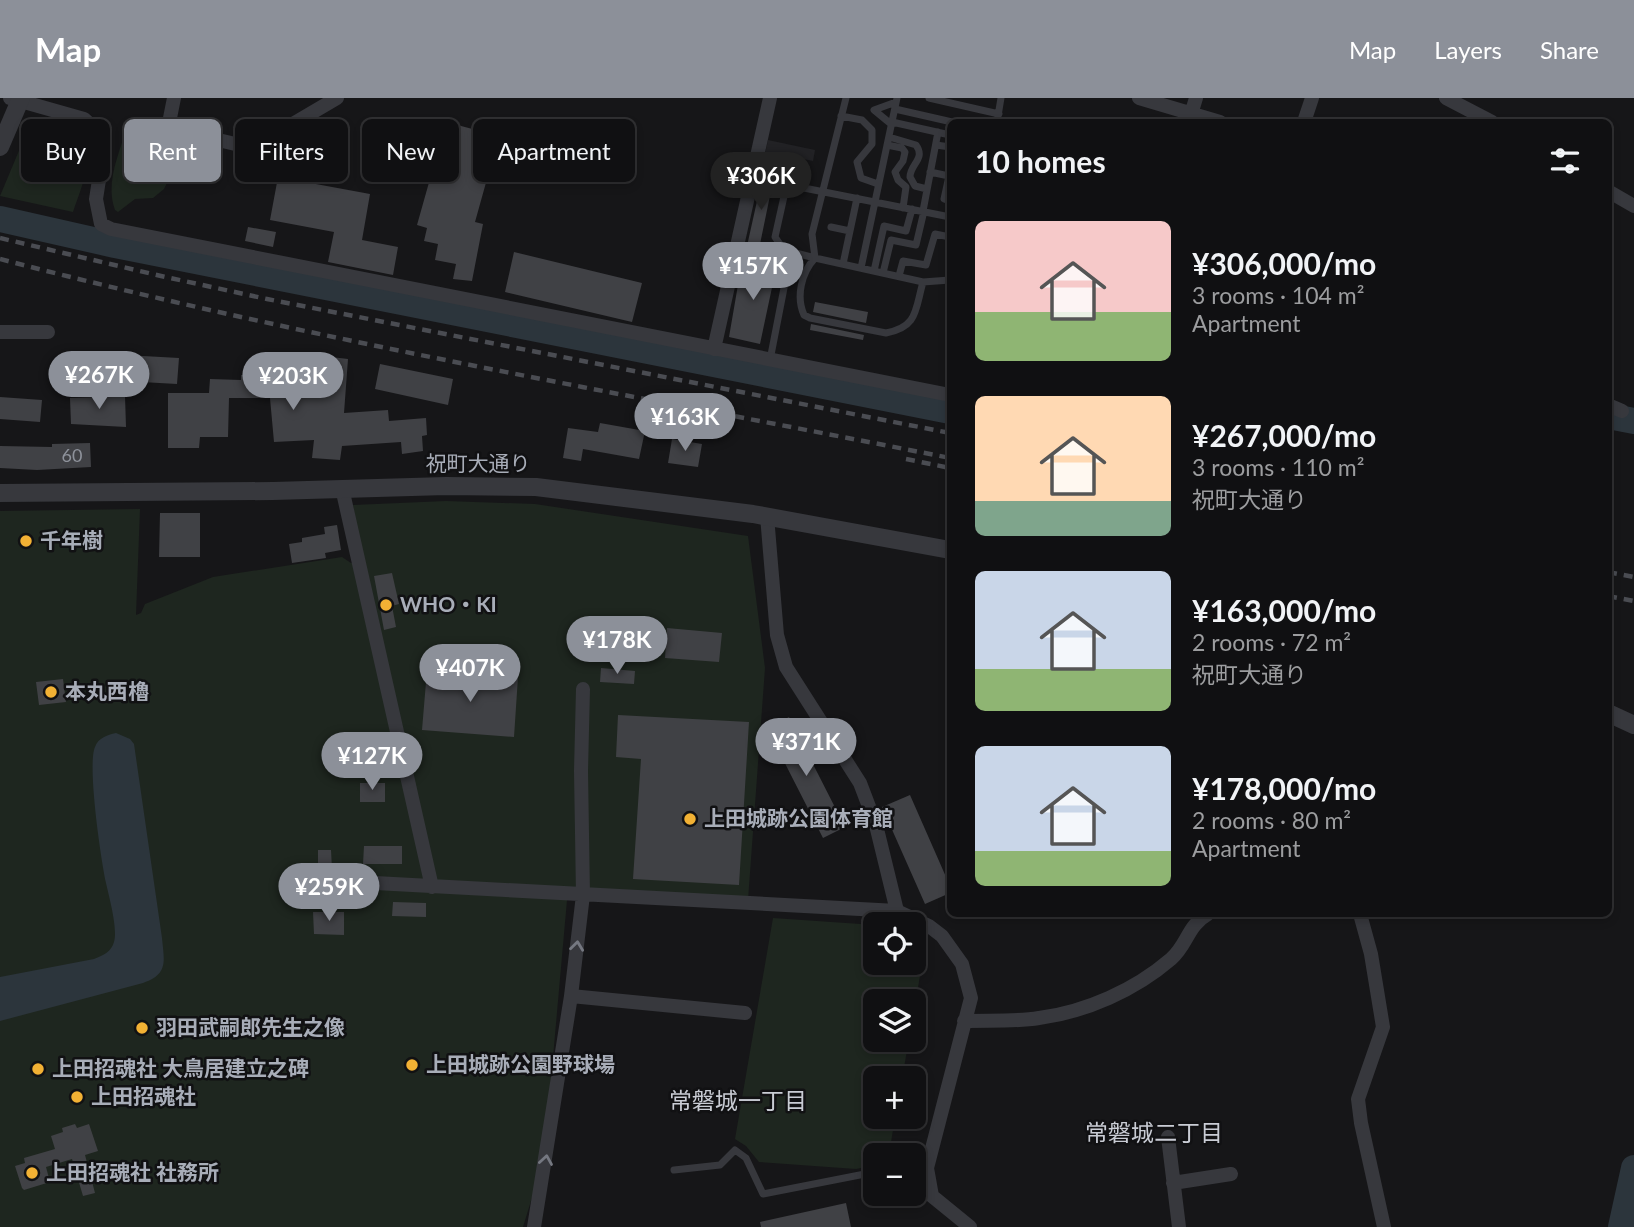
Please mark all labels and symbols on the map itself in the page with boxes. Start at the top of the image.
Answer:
pin: ¥306K [712,152,810,212]
pin: ¥157K [704,242,802,302]
pin: ¥267K [50,352,148,411]
pin: ¥203K [244,352,342,412]
pin: ¥163K [636,394,734,453]
house number: 60 [62,444,82,466]
street label: 祝町大通り [426,450,531,475]
place label: 千年樹 [40,527,103,552]
marker: 千年樹 [18,533,34,549]
place label: WHO・KI [400,591,497,616]
marker: WHO・KI [378,597,394,613]
pin: ¥178K [568,616,666,676]
pin: ¥407K [421,644,519,704]
place label: 本丸西櫓 [65,678,149,703]
marker: 本丸西櫓 [43,684,59,700]
pin: ¥371K [757,718,855,778]
pin: ¥127K [323,732,421,792]
place label: 上田城跡公園体育館 [704,805,893,830]
marker: 上田城跡公園体育館 [682,811,698,827]
pin: ¥259K [280,864,378,923]
one-way arrow [570,940,585,951]
place label: 羽田武嗣郎先生之像 [156,1014,345,1039]
marker: 羽田武嗣郎先生之像 [134,1020,150,1036]
place label: 上田城跡公園野球場 [426,1051,615,1076]
place label: 上田招魂社 大鳥居建立之碑 [52,1055,309,1080]
marker: 上田城跡公園野球場 [404,1057,420,1073]
marker: 上田招魂社 大鳥居建立之碑 [30,1061,46,1077]
place label: 上田招魂社 [91,1083,196,1108]
district label: 常磐城一丁目 [669,1086,807,1114]
marker: 上田招魂社 [69,1089,85,1105]
district label: 常磐城二丁目 [1085,1118,1223,1146]
one-way arrow [538,1154,553,1166]
place label: 上田招魂社 社務所 [46,1159,219,1184]
marker: 上田招魂社 社務所 [24,1165,40,1181]

